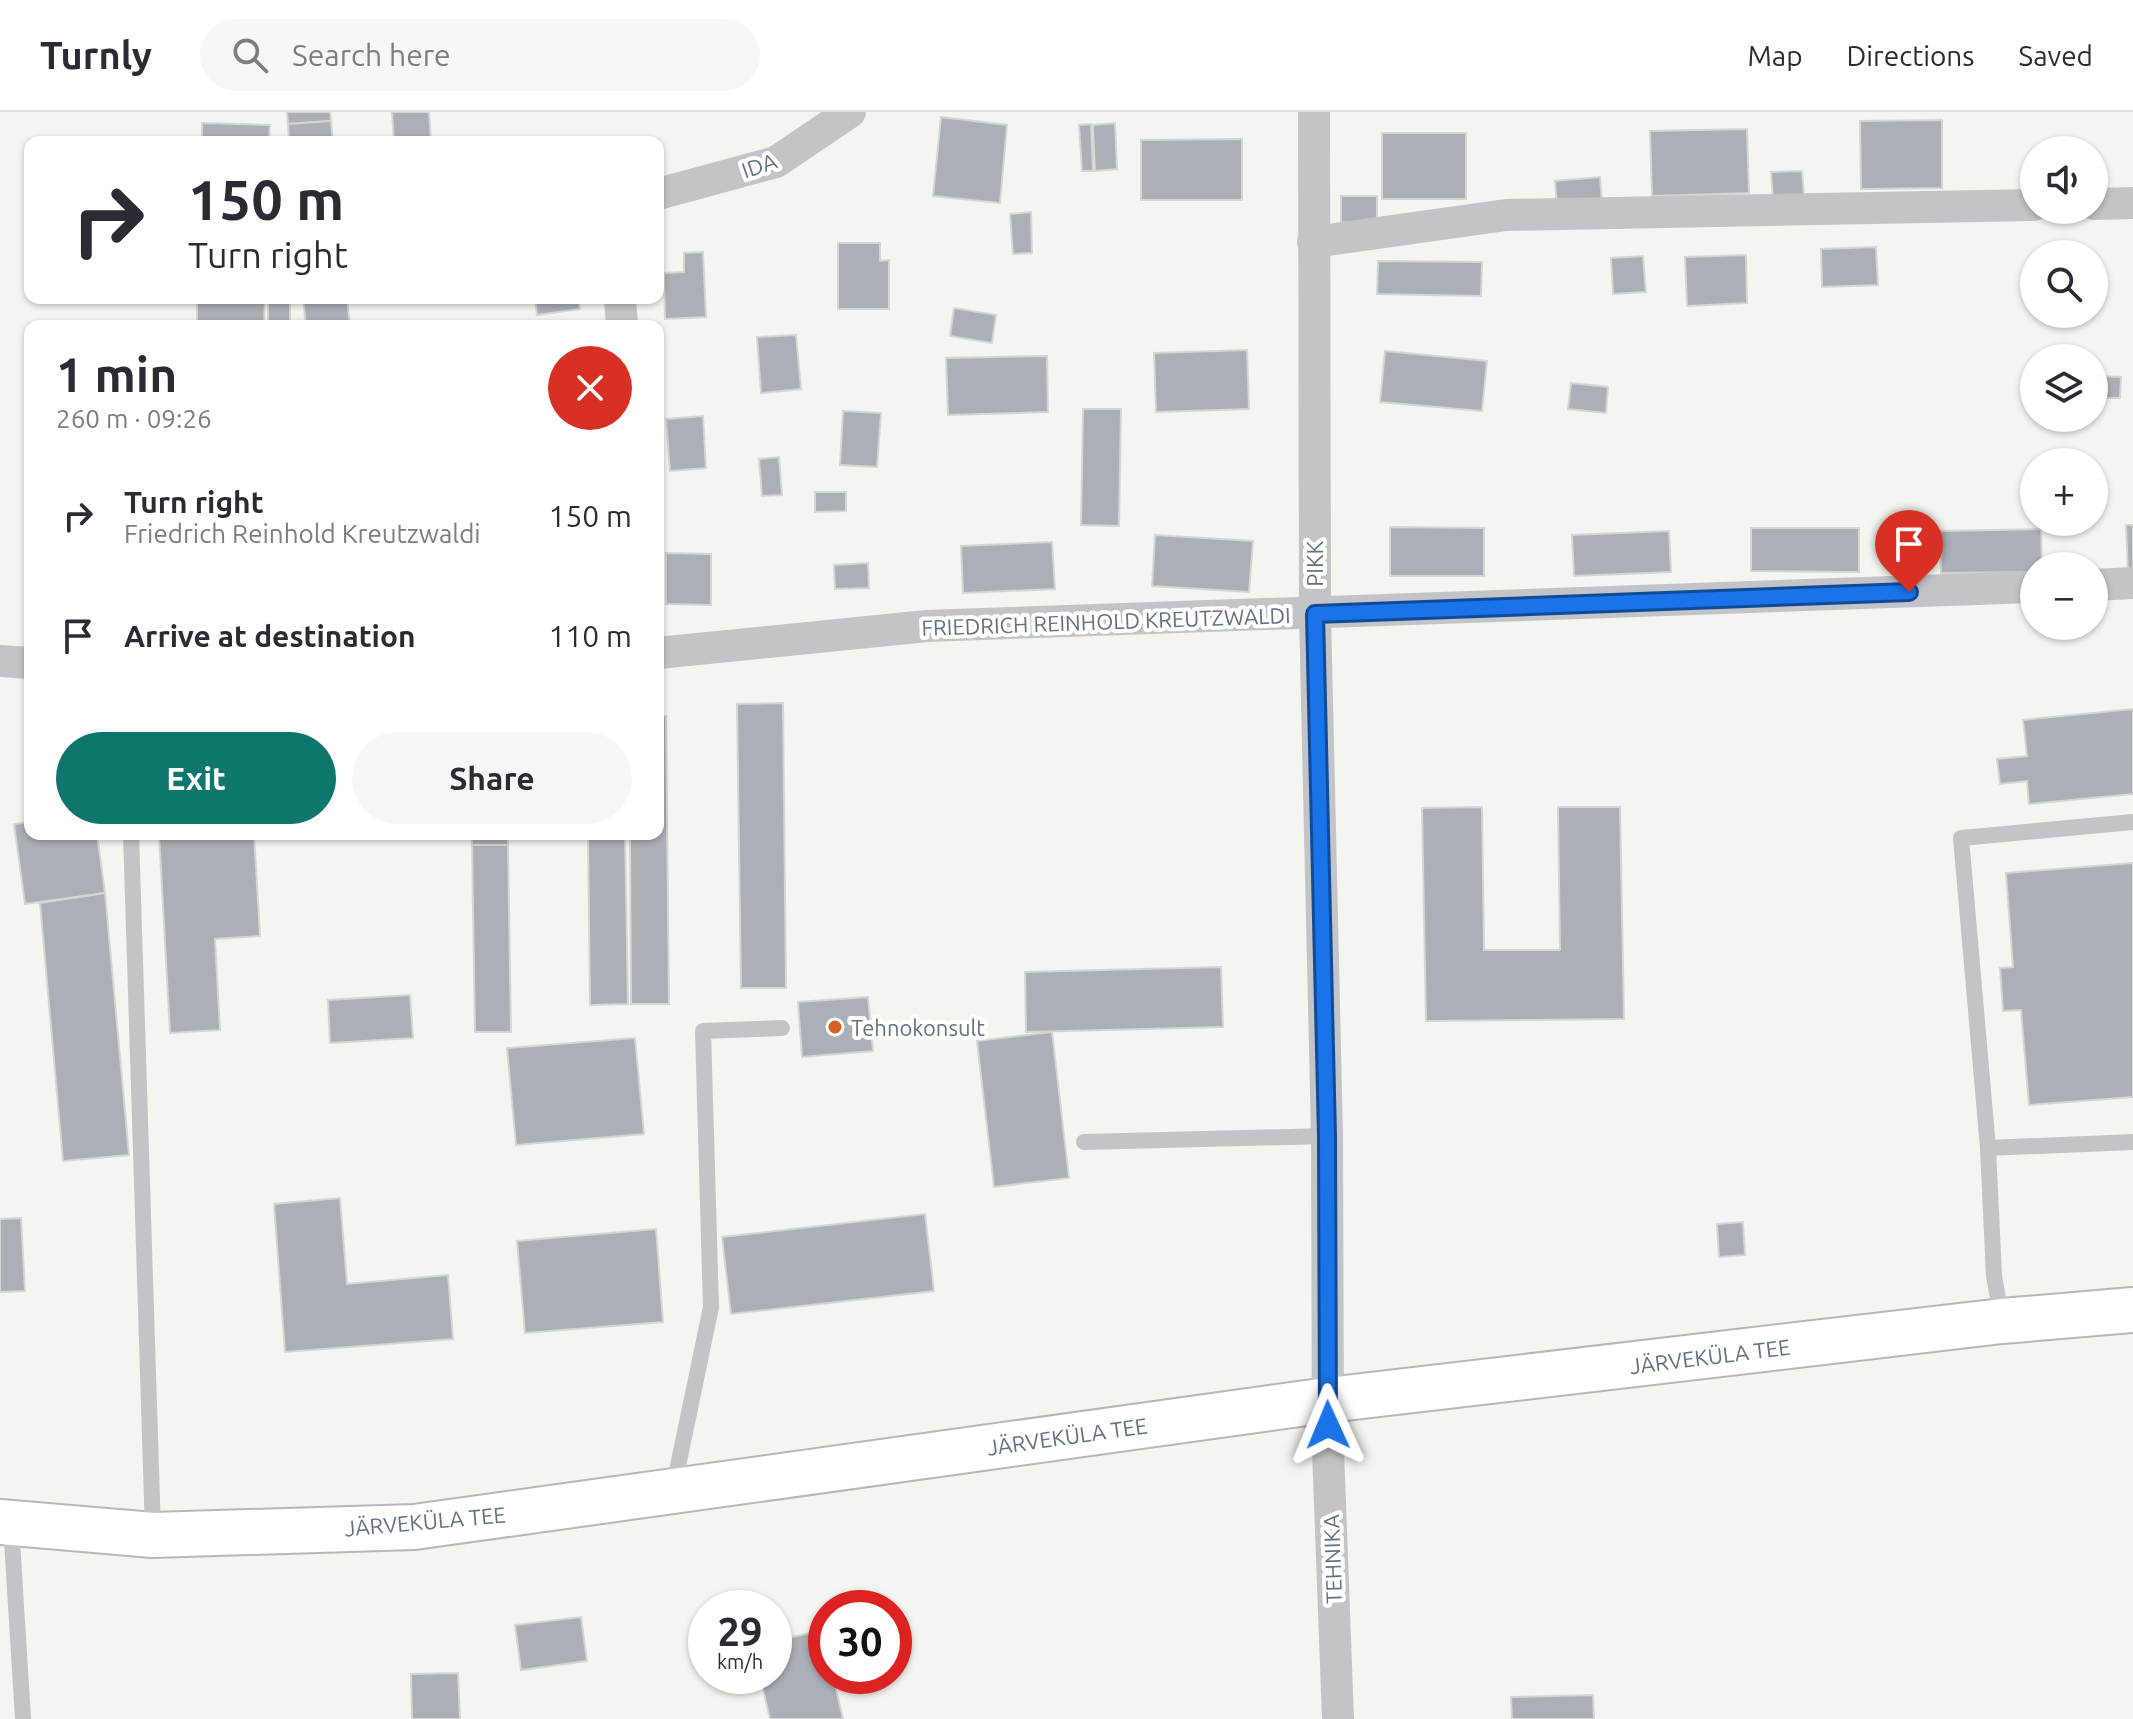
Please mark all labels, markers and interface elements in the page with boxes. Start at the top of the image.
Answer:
search box [200,19,760,91]
icon: search [228,33,272,77]
text: Turnly [40,34,152,76]
text: Search here [292,38,451,72]
text: Map [1747,40,1803,71]
text: Directions [1847,40,1974,71]
text: Saved [2018,40,2093,71]
map controls [2020,136,2108,640]
button: sound [2020,136,2108,224]
street label: IDA [738,147,780,183]
icon: right [56,168,160,272]
text: 150 m [188,168,344,231]
text: Turn right [188,234,348,275]
button: search [2020,240,2108,328]
button: layers [2020,344,2108,432]
button: close [548,346,632,430]
text: 1 min [56,347,177,401]
text: 260 m · 09:26 [56,404,212,433]
button: + [2020,448,2108,536]
text: Turn right [124,485,264,519]
icon: right [56,494,100,538]
text: 150 m [548,499,632,533]
pin [1875,510,1943,592]
text: Friedrich Reinhold Kreutzwaldi [124,519,481,548]
icon: arrive [1887,522,1931,566]
street label: PIKK [1302,541,1327,587]
button: − [2020,552,2108,640]
street label: FRIEDRICH REINHOLD KREUTZWALDI [921,602,1291,640]
icon: arrive [56,614,100,658]
text: Arrive at destination [124,619,416,653]
text: 110 m [548,619,632,653]
button: Exit [56,732,336,824]
button: Share [352,732,632,824]
place label: Tehnokonsult [851,1015,985,1040]
marker: Tehnokonsult [826,1018,844,1036]
street label: JÄRVEKÜLA TEE [1628,1334,1792,1378]
position arrow [1286,1383,1370,1467]
street label: JÄRVEKÜLA TEE [985,1412,1149,1460]
street label: JÄRVEKÜLA TEE [343,1502,507,1540]
street label: TEHNIKA [1318,1513,1346,1604]
speed limit sign: 30 [808,1590,912,1694]
text: 29 [717,1609,763,1654]
text: km/h [717,1650,763,1673]

